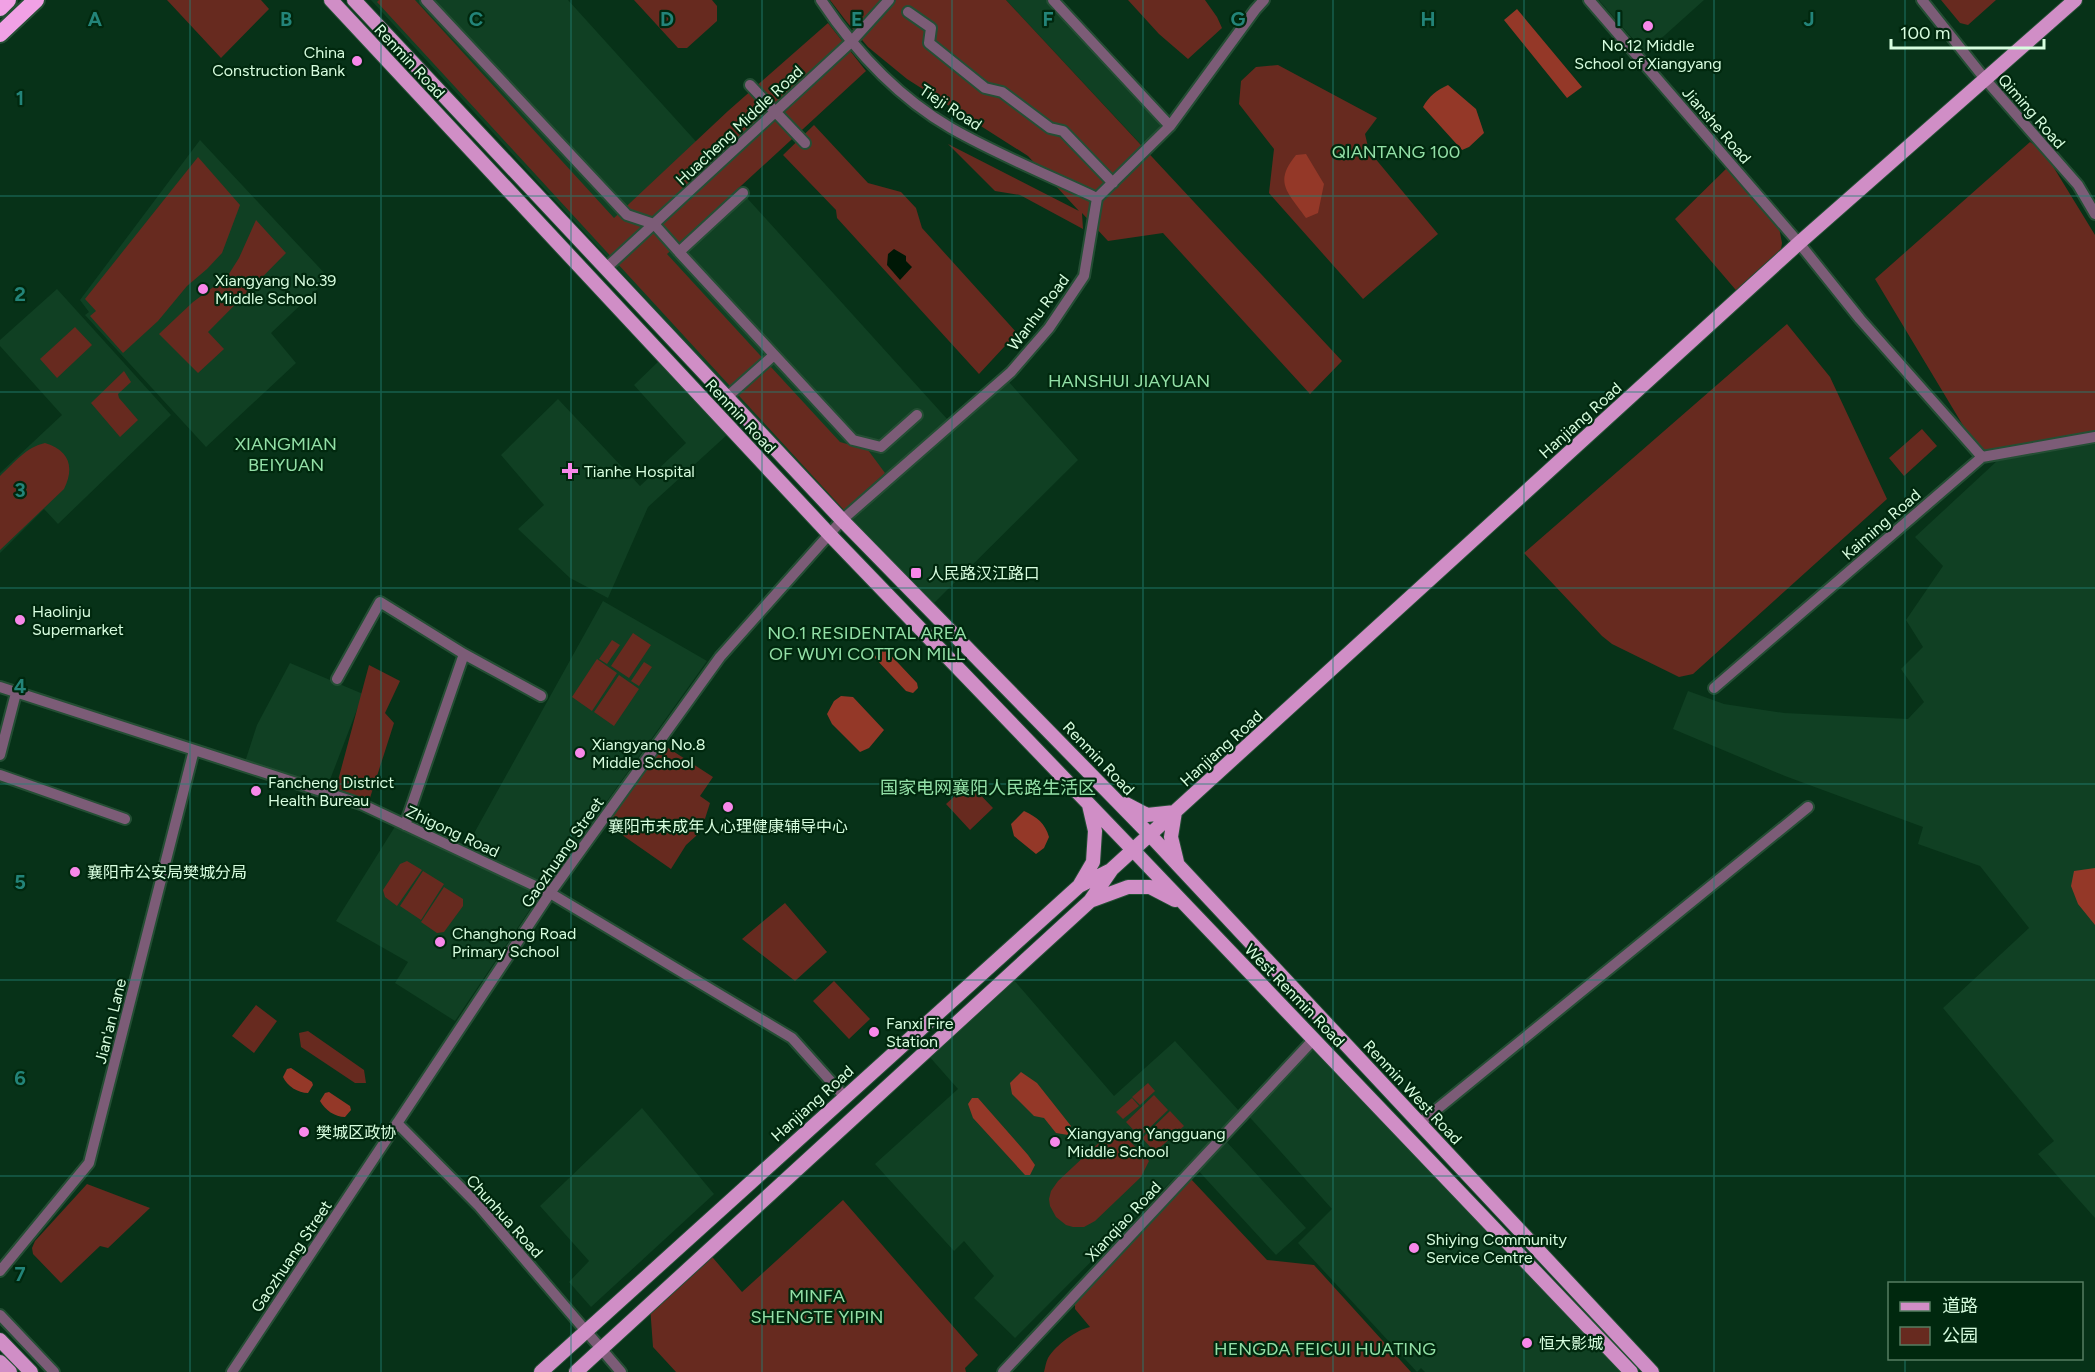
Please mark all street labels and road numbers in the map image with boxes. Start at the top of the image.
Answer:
street label: Renmin Road [370,20,449,102]
street label: Huacheng Middle Road [672,62,807,189]
street label: Qiming Road [1994,70,2069,153]
street label: Tieji Road [916,80,985,134]
street label: Jianshe Road [1678,83,1755,167]
street label: Wanhu Road [1004,270,1073,354]
street label: Renmin Road [701,375,780,457]
street label: Hanjiang Road [1535,378,1625,462]
street label: Kaiming Road [1838,485,1925,564]
street label: Hanjiang Road [1176,706,1266,790]
street label: Renmin Road [1059,718,1138,799]
street label: Gaozhuang Street [517,793,608,911]
street label: Zhigong Road [403,802,502,861]
street label: West Renmin Road [1241,940,1349,1051]
street label: Jian'an Lane [91,976,130,1066]
street label: Renmin West Road [1359,1036,1466,1148]
street label: Hanjiang Road [767,1061,857,1145]
street label: Chunhua Road [462,1171,547,1262]
street label: Xianqiao Road [1082,1178,1165,1265]
street label: Gaozhuang Street [247,1197,336,1316]

